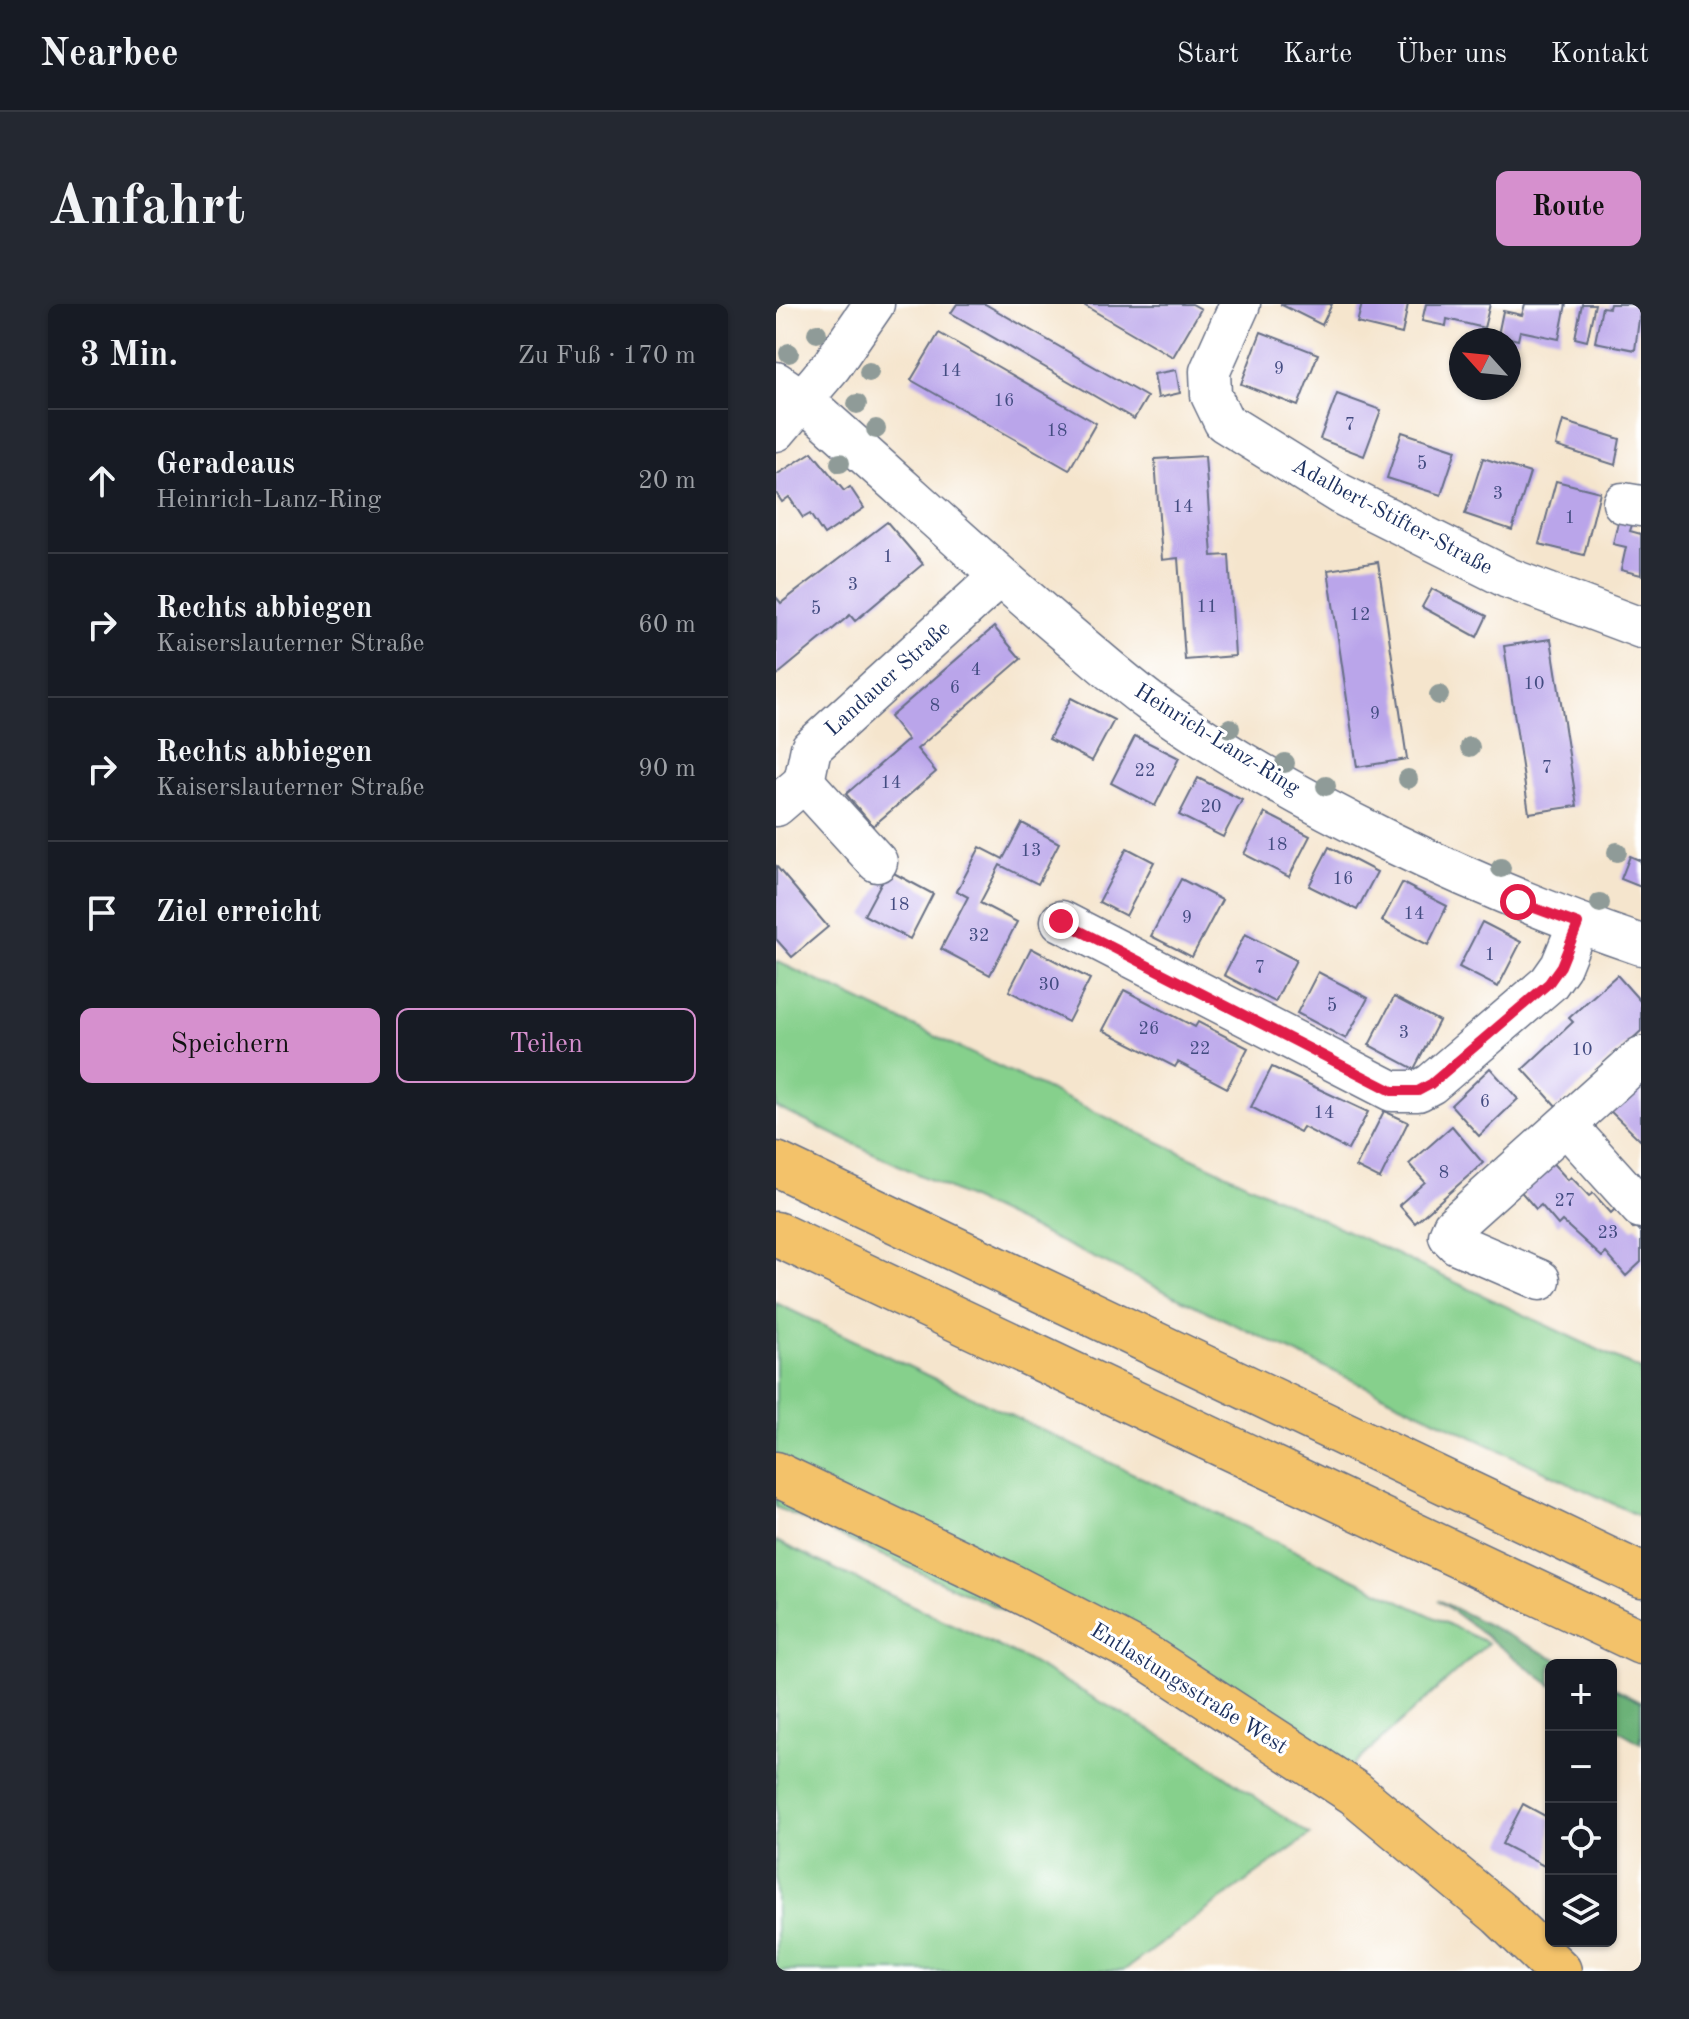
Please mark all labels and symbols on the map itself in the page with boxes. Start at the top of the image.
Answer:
north arrow [1449,328,1521,400]
house number: 9 [1274,360,1284,378]
house number: 14 [941,362,961,380]
house number: 16 [994,392,1014,410]
house number: 7 [1345,416,1355,434]
house number: 18 [1047,422,1067,440]
street label: Adalbert-Stifter-Straße [1288,455,1496,579]
house number: 5 [1417,455,1427,473]
house number: 3 [1493,485,1503,503]
house number: 14 [1173,498,1193,516]
house number: 1 [1565,509,1575,527]
house number: 1 [883,548,893,566]
house number: 3 [848,576,858,594]
house number: 11 [1197,598,1217,616]
house number: 5 [811,600,821,618]
house number: 12 [1350,606,1370,624]
street label: Landauer Straße [821,617,955,741]
house number: 4 [971,661,981,679]
house number: 10 [1524,675,1544,693]
house number: 6 [950,679,960,697]
street label: Heinrich-Lanz-Ring [1130,680,1304,800]
house number: 8 [930,697,940,715]
house number: 9 [1370,705,1380,723]
house number: 7 [1542,759,1552,777]
house number: 22 [1135,762,1155,780]
house number: 14 [881,774,901,792]
house number: 20 [1201,798,1221,816]
house number: 18 [1267,836,1287,854]
house number: 13 [1021,842,1041,860]
house number: 16 [1333,870,1353,888]
route start [1500,884,1536,920]
house number: 18 [889,896,909,914]
route end [1043,903,1079,939]
house number: 14 [1404,905,1424,923]
house number: 9 [1182,909,1192,927]
house number: 32 [969,927,989,945]
house number: 1 [1485,946,1495,964]
house number: 7 [1255,959,1265,977]
house number: 30 [1039,976,1059,994]
house number: 5 [1327,997,1337,1015]
house number: 26 [1139,1020,1159,1038]
house number: 3 [1399,1024,1409,1042]
house number: 22 [1190,1040,1210,1058]
house number: 10 [1572,1041,1592,1059]
house number: 6 [1480,1093,1490,1111]
house number: 14 [1314,1104,1334,1122]
house number: 8 [1439,1164,1449,1182]
house number: 27 [1555,1192,1575,1210]
house number: 23 [1598,1224,1618,1242]
street label: Entlastungsstraße West [1087,1619,1291,1759]

